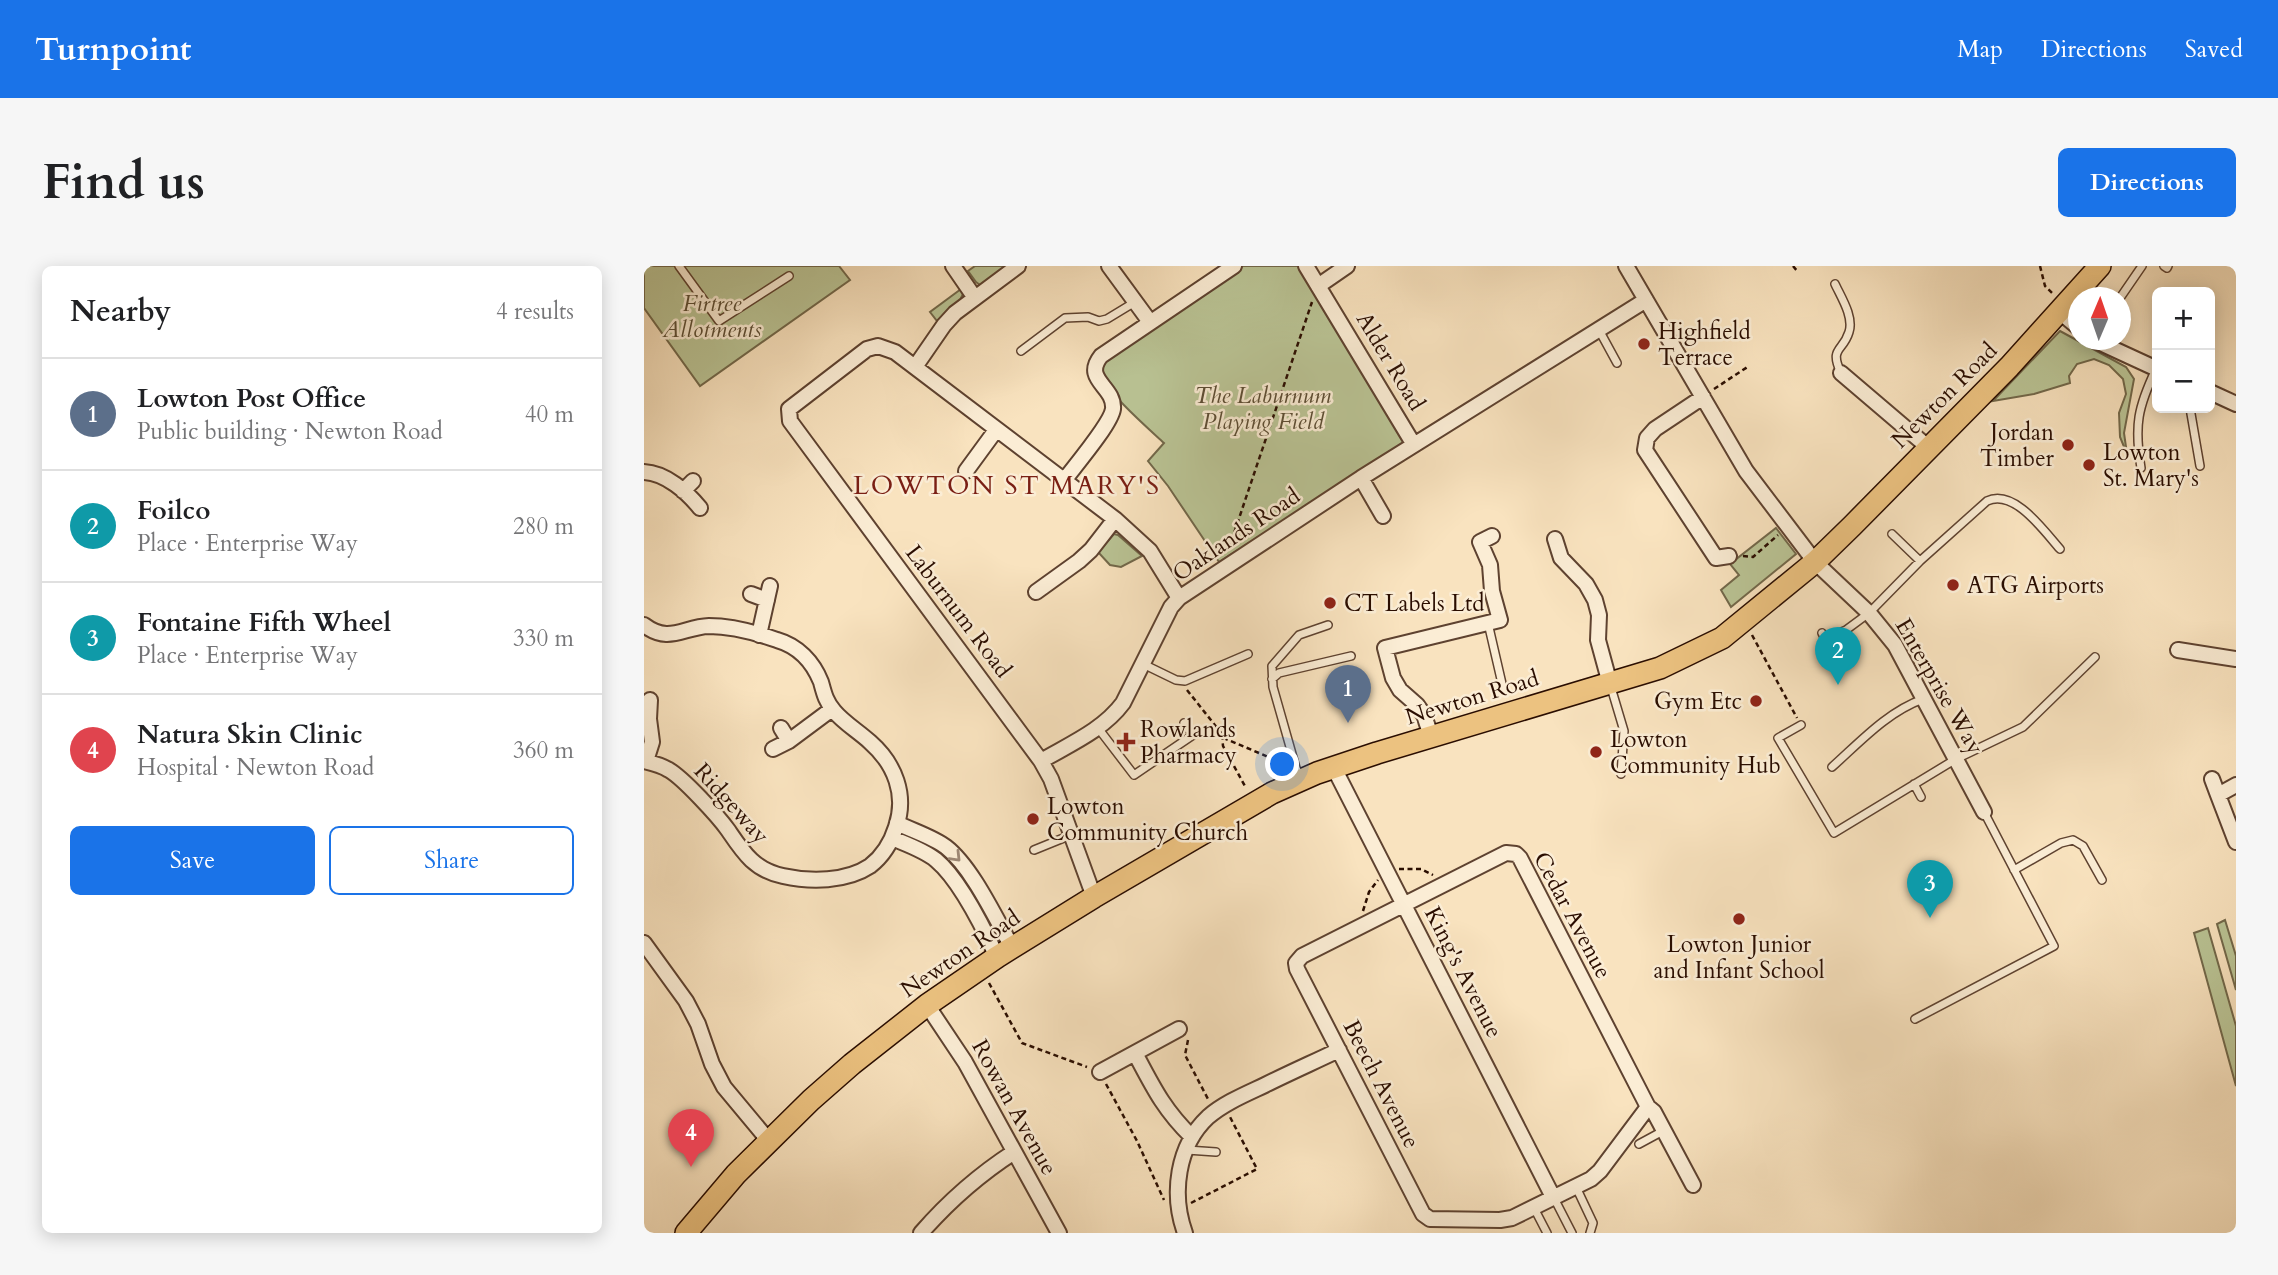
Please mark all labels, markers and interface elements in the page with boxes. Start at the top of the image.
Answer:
text: Turnpoint [35,27,191,72]
text: Map [1957,33,2003,66]
text: Directions [2041,33,2147,66]
text: Saved [2185,33,2243,66]
button: Directions [2058,148,2236,217]
text: Find us [42,149,205,216]
north arrow [2068,287,2131,350]
map controls [2152,287,2215,413]
button: + [2152,287,2215,350]
park label: Firtree Allotments [661,288,762,345]
text: Nearby [70,291,171,332]
text: 4 results [496,296,574,327]
street label: Alder Road [1349,306,1433,417]
place label: Highfield Terrace [1658,316,1751,373]
street label: Newton Road [1885,335,2005,455]
marker: Highfield Terrace [1636,336,1652,352]
button: − [2152,350,2215,413]
park label: The Laburnum Playing Field [1195,380,1332,437]
text: Lowton Post Office [137,381,366,416]
text: 1 [87,399,99,430]
text: 40 m [525,399,574,430]
text: Public building · Newton Road [137,416,443,447]
place label: Jordan Timber [1980,417,2055,474]
marker: Jordan Timber [2060,437,2076,453]
place label: Lowton St. Mary's [2103,437,2199,494]
marker: Lowton St. Mary's [2081,457,2097,473]
district label: LOWTON ST MARY'S [853,468,1161,503]
street label: Oaklands Road [1166,480,1307,589]
text: Foilco [137,493,210,528]
text: 2 [87,511,99,542]
text: 280 m [513,511,574,542]
text: Place · Enterprise Way [137,528,358,559]
street label: Laburnum Road [898,538,1019,685]
place label: ATG Airports [1967,570,2104,601]
marker: ATG Airports [1945,577,1961,593]
place label: CT Labels Ltd [1344,588,1485,619]
marker: CT Labels Ltd [1322,595,1338,611]
text: Fontaine Fifth Wheel [137,605,391,640]
street label: Enterprise Way [1888,613,1991,760]
text: 3 [87,623,99,654]
text: 330 m [513,623,574,654]
pin: 2 [1815,627,1861,685]
text: Place · Enterprise Way [137,640,358,671]
street label: Newton Road [1402,662,1543,732]
pin: 1 [1325,665,1371,723]
place label: Gym Etc [1654,686,1742,717]
marker: Gym Etc [1748,693,1764,709]
place label: Rowlands Pharmacy [1140,714,1237,771]
text: Natura Skin Clinic [137,717,363,752]
place label: Lowton Community Hub [1610,724,1781,781]
marker: Rowlands Pharmacy [1118,734,1134,750]
text: 4 [87,735,99,766]
text: 360 m [513,735,574,766]
marker: Lowton Community Hub [1588,744,1604,760]
your location [1265,747,1299,781]
text: Hospital · Newton Road [137,752,374,783]
street label: Ridgeway [687,756,776,850]
place label: Lowton Community Church [1047,791,1248,848]
marker: Lowton Community Church [1025,811,1041,827]
button: Save [70,826,315,895]
button: Share [329,826,574,895]
street label: Cedar Avenue [1526,846,1619,984]
one-way arrow [947,849,960,862]
pin: 3 [1907,860,1953,918]
street label: King's Avenue [1417,901,1510,1043]
street label: Newton Road [894,902,1027,1005]
marker: Lowton Junior and Infant School [1731,911,1747,927]
place label: Lowton Junior and Infant School [1653,929,1825,986]
street label: Beech Avenue [1336,1015,1427,1154]
street label: Rowan Avenue [965,1034,1065,1181]
pin: 4 [668,1109,714,1167]

